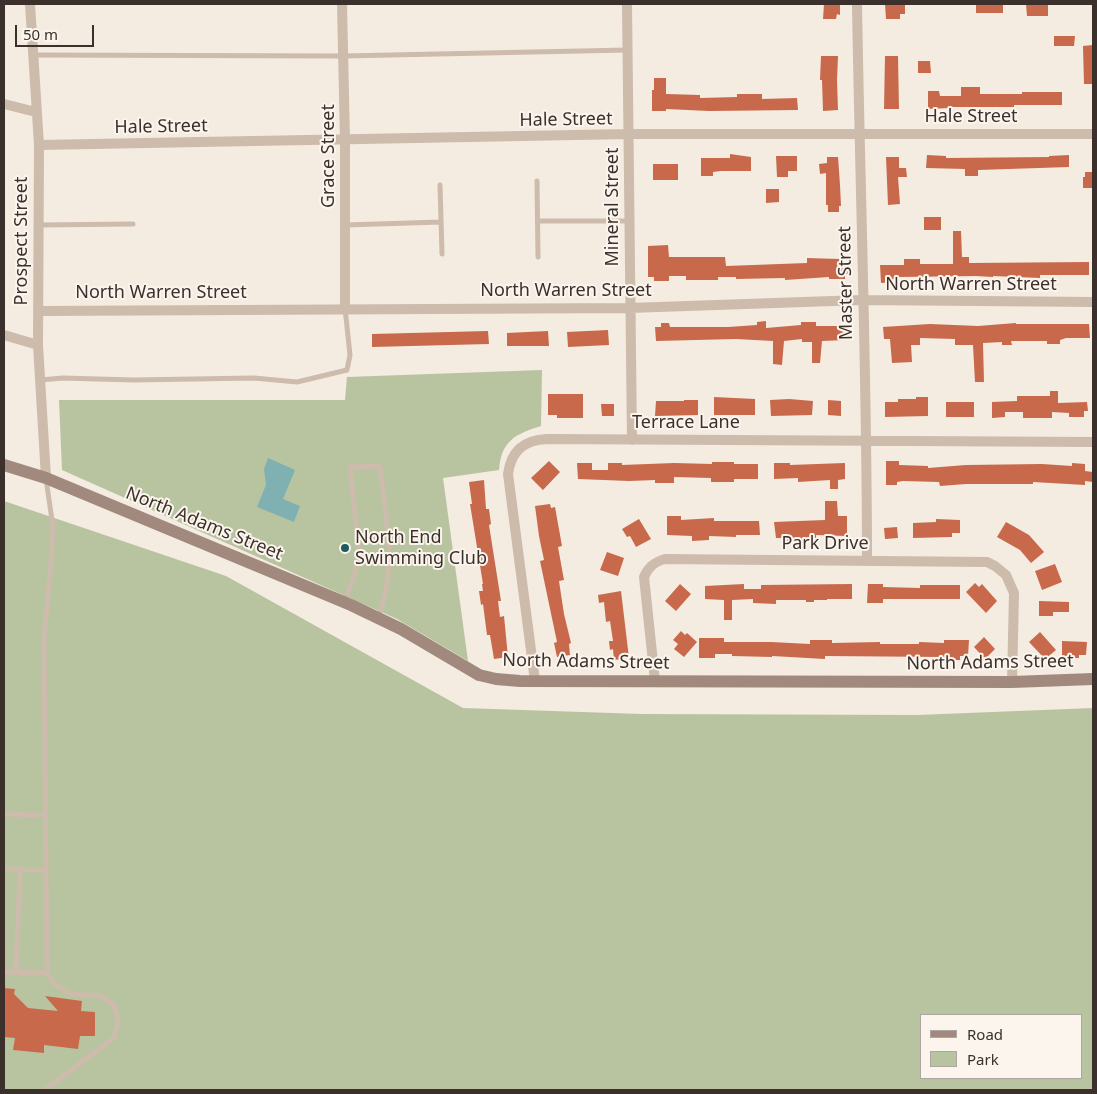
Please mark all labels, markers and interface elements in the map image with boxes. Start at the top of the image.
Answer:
scale bar [18,15,96,47]
text: 50 m [23,24,58,44]
street label: Grace Street [318,104,340,208]
street label: Hale Street [924,106,1018,128]
street label: Hale Street [519,108,613,132]
street label: Hale Street [114,115,208,139]
street label: Mineral Street [602,148,624,266]
street label: Prospect Street [11,177,33,305]
street label: Master Street [834,226,858,340]
street label: North Warren Street [885,274,1057,296]
street label: North Warren Street [480,280,652,302]
street label: North Warren Street [75,282,247,304]
street label: Terrace Lane [632,412,740,434]
street label: North Adams Street [122,483,286,565]
place label: North End Swimming Club [355,527,487,570]
street label: Park Drive [781,533,869,555]
marker: North End Swimming Club [339,542,351,554]
street label: North Adams Street [502,650,670,674]
street label: North Adams Street [906,651,1074,675]
legend [920,1014,1082,1079]
text: Road [967,1024,1003,1044]
text: Park [967,1049,999,1069]

